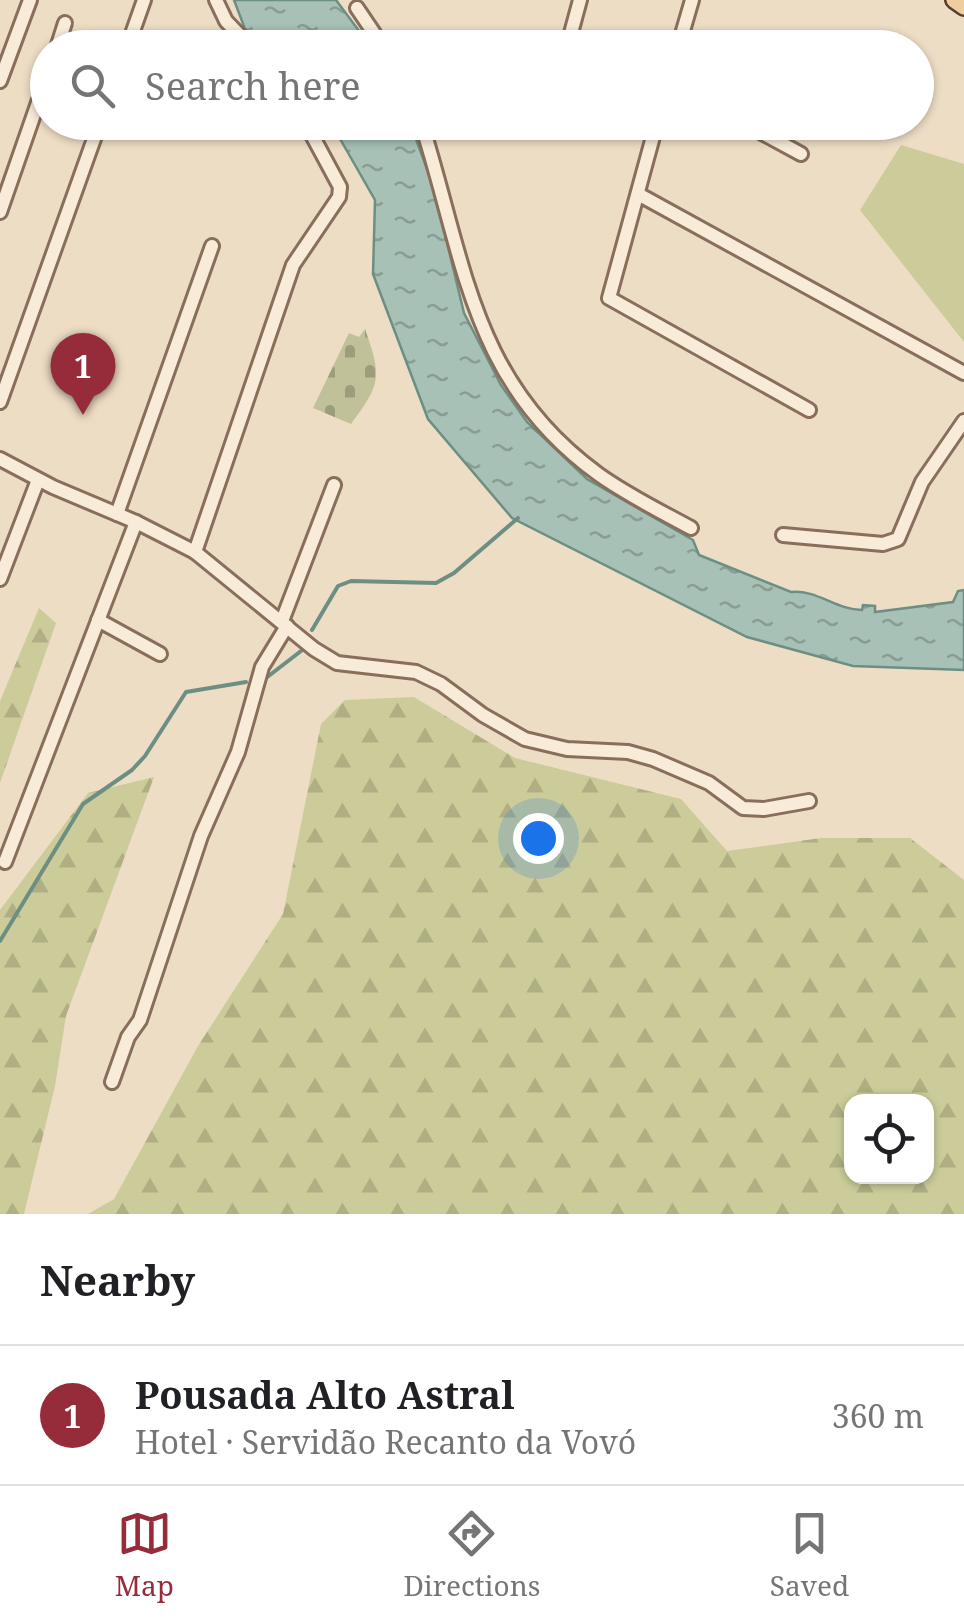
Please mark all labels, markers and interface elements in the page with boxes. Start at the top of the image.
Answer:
search box [30,30,934,140]
icon: search [65,58,120,113]
text: Search here [145,59,361,111]
pin: 1 [51,332,116,415]
your location [513,813,564,864]
map controls [844,1094,934,1184]
button: locate [844,1094,934,1184]
text: Nearby [40,1251,195,1308]
text: Pousada Alto Astral [135,1368,515,1420]
text: 1 [63,1394,82,1437]
text: 360 m [832,1394,924,1437]
text: Hotel · Servidão Recanto da Vovó [135,1420,636,1463]
tab: Map [115,1506,174,1604]
tab: Directions [403,1506,540,1604]
tab: Saved [770,1506,849,1604]

